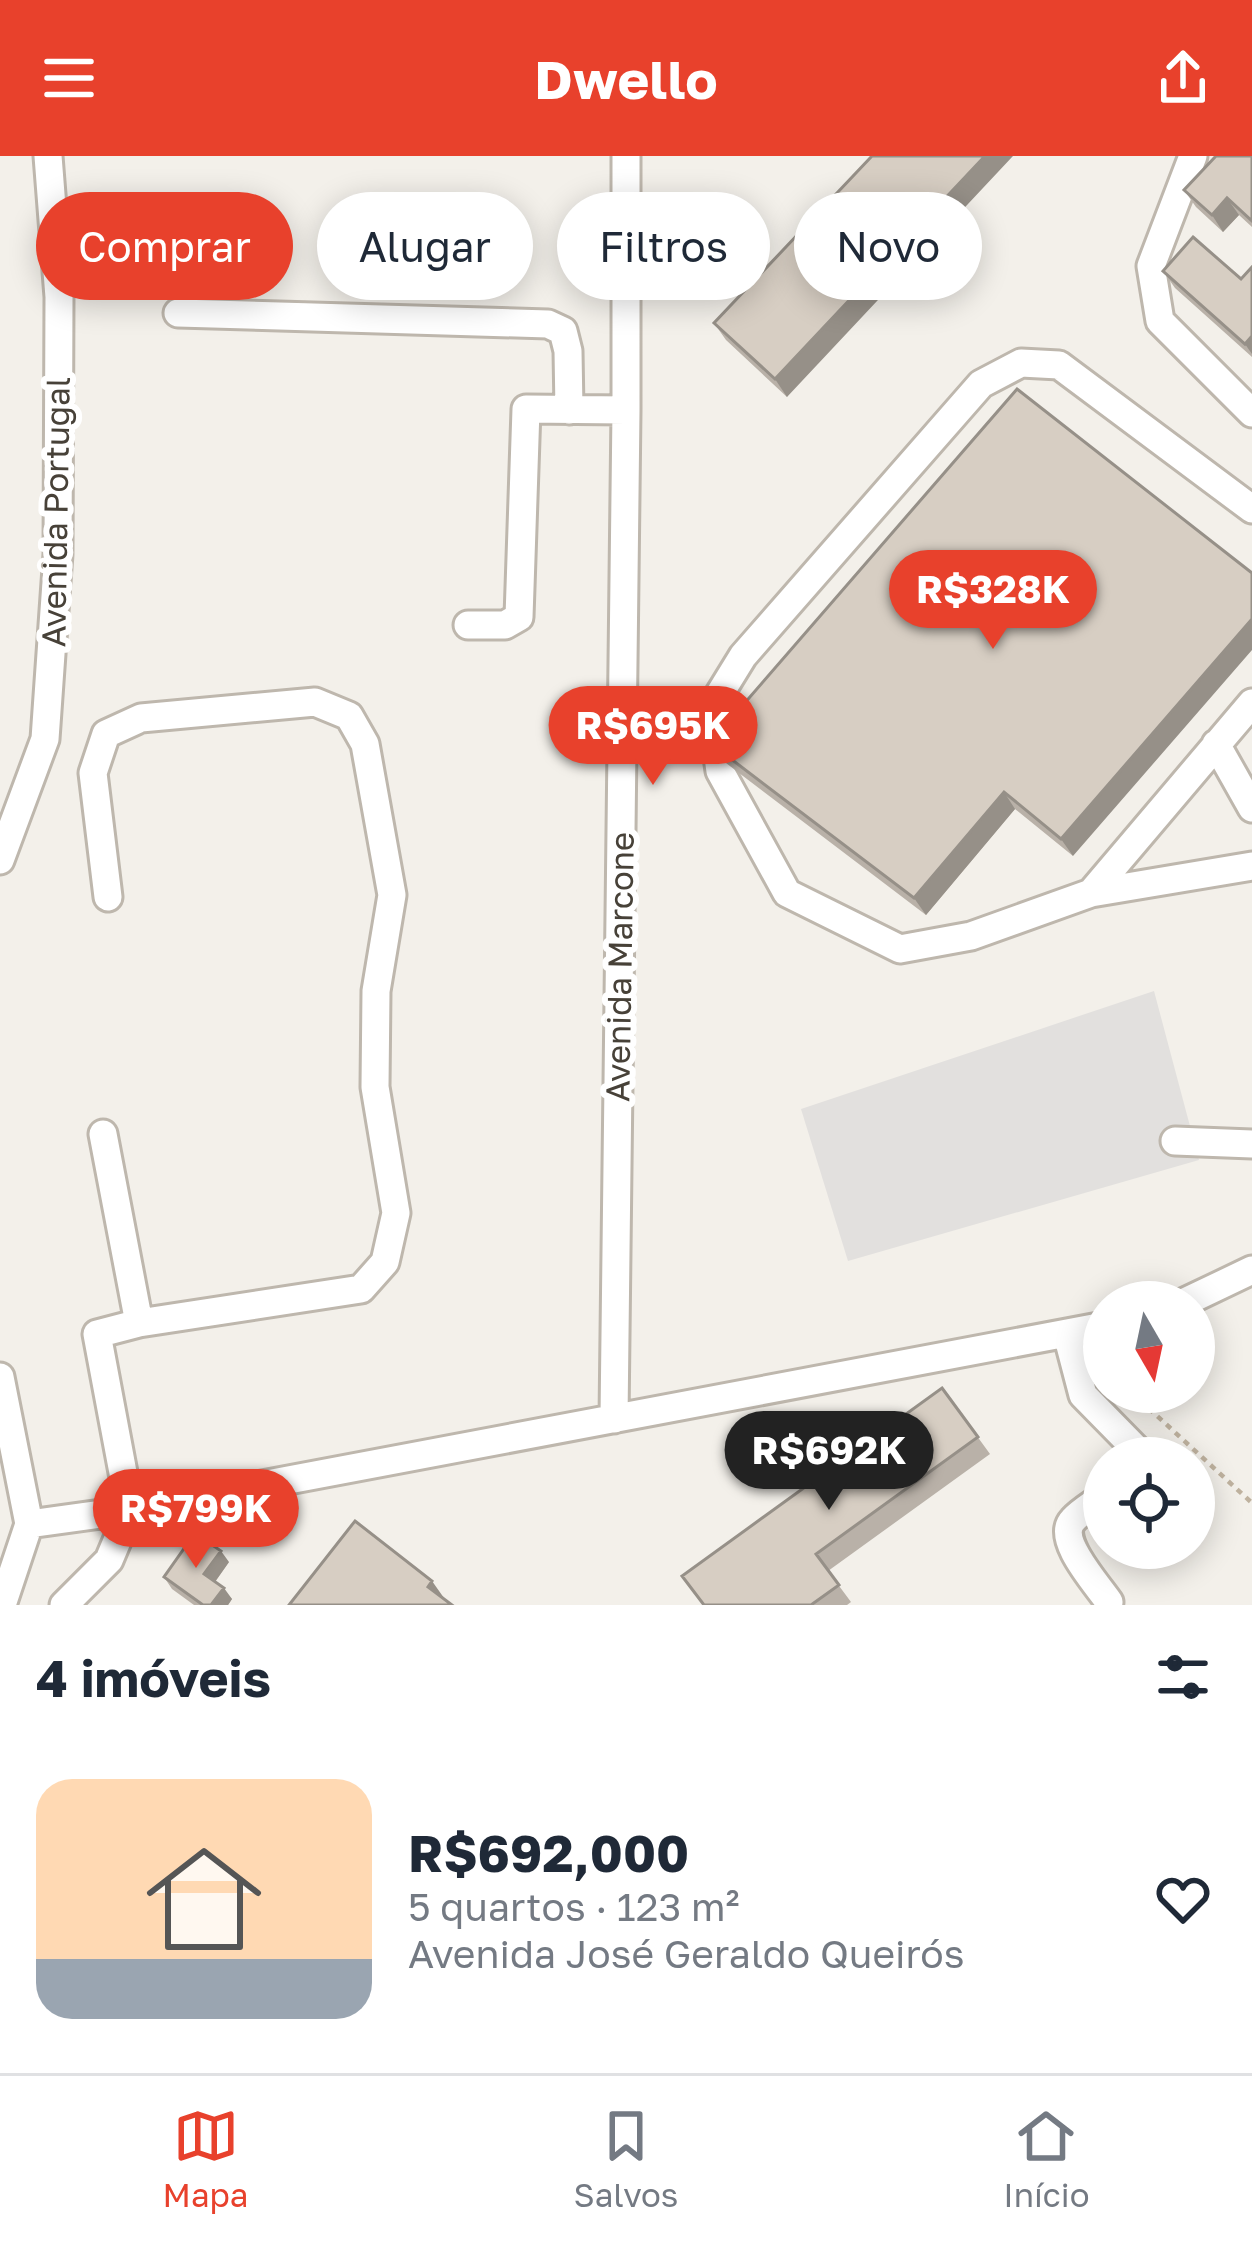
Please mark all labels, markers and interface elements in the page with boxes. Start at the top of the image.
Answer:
icon: menu [36,45,102,111]
icon: share [1150,45,1216,111]
text: Dwello [534,46,718,111]
chip: Comprar [36,192,293,300]
chip: Alugar [317,192,533,300]
chip: Filtros [557,192,770,300]
chip: Novo [794,192,982,300]
street label: Avenida Portugal [33,376,77,648]
pin: R$328K [895,550,1091,652]
text: R$328K [916,565,1070,612]
pin: R$695K [555,686,751,788]
text: R$695K [576,701,730,748]
street label: Avenida Marcone [597,832,641,1102]
north arrow [1083,1281,1215,1413]
map controls [1083,1281,1215,1569]
pin: R$692K [731,1411,927,1513]
text: R$692K [752,1426,906,1473]
button: locate [1083,1437,1215,1569]
pin: R$799K [98,1469,294,1571]
text: R$799K [120,1484,272,1531]
icon: filters [1150,1644,1216,1710]
text: 4 imóveis [36,1647,271,1708]
text: R$692,000 [408,1822,689,1883]
icon: home [132,1827,276,1971]
icon: heart [1150,1866,1216,1932]
text: 5 quartos · 123 m² [408,1883,740,1930]
text: Avenida José Geraldo Queirós [408,1930,964,1977]
tab: Mapa [163,2103,248,2214]
tab: Salvos [574,2103,678,2214]
tab: Início [1003,2103,1089,2214]

